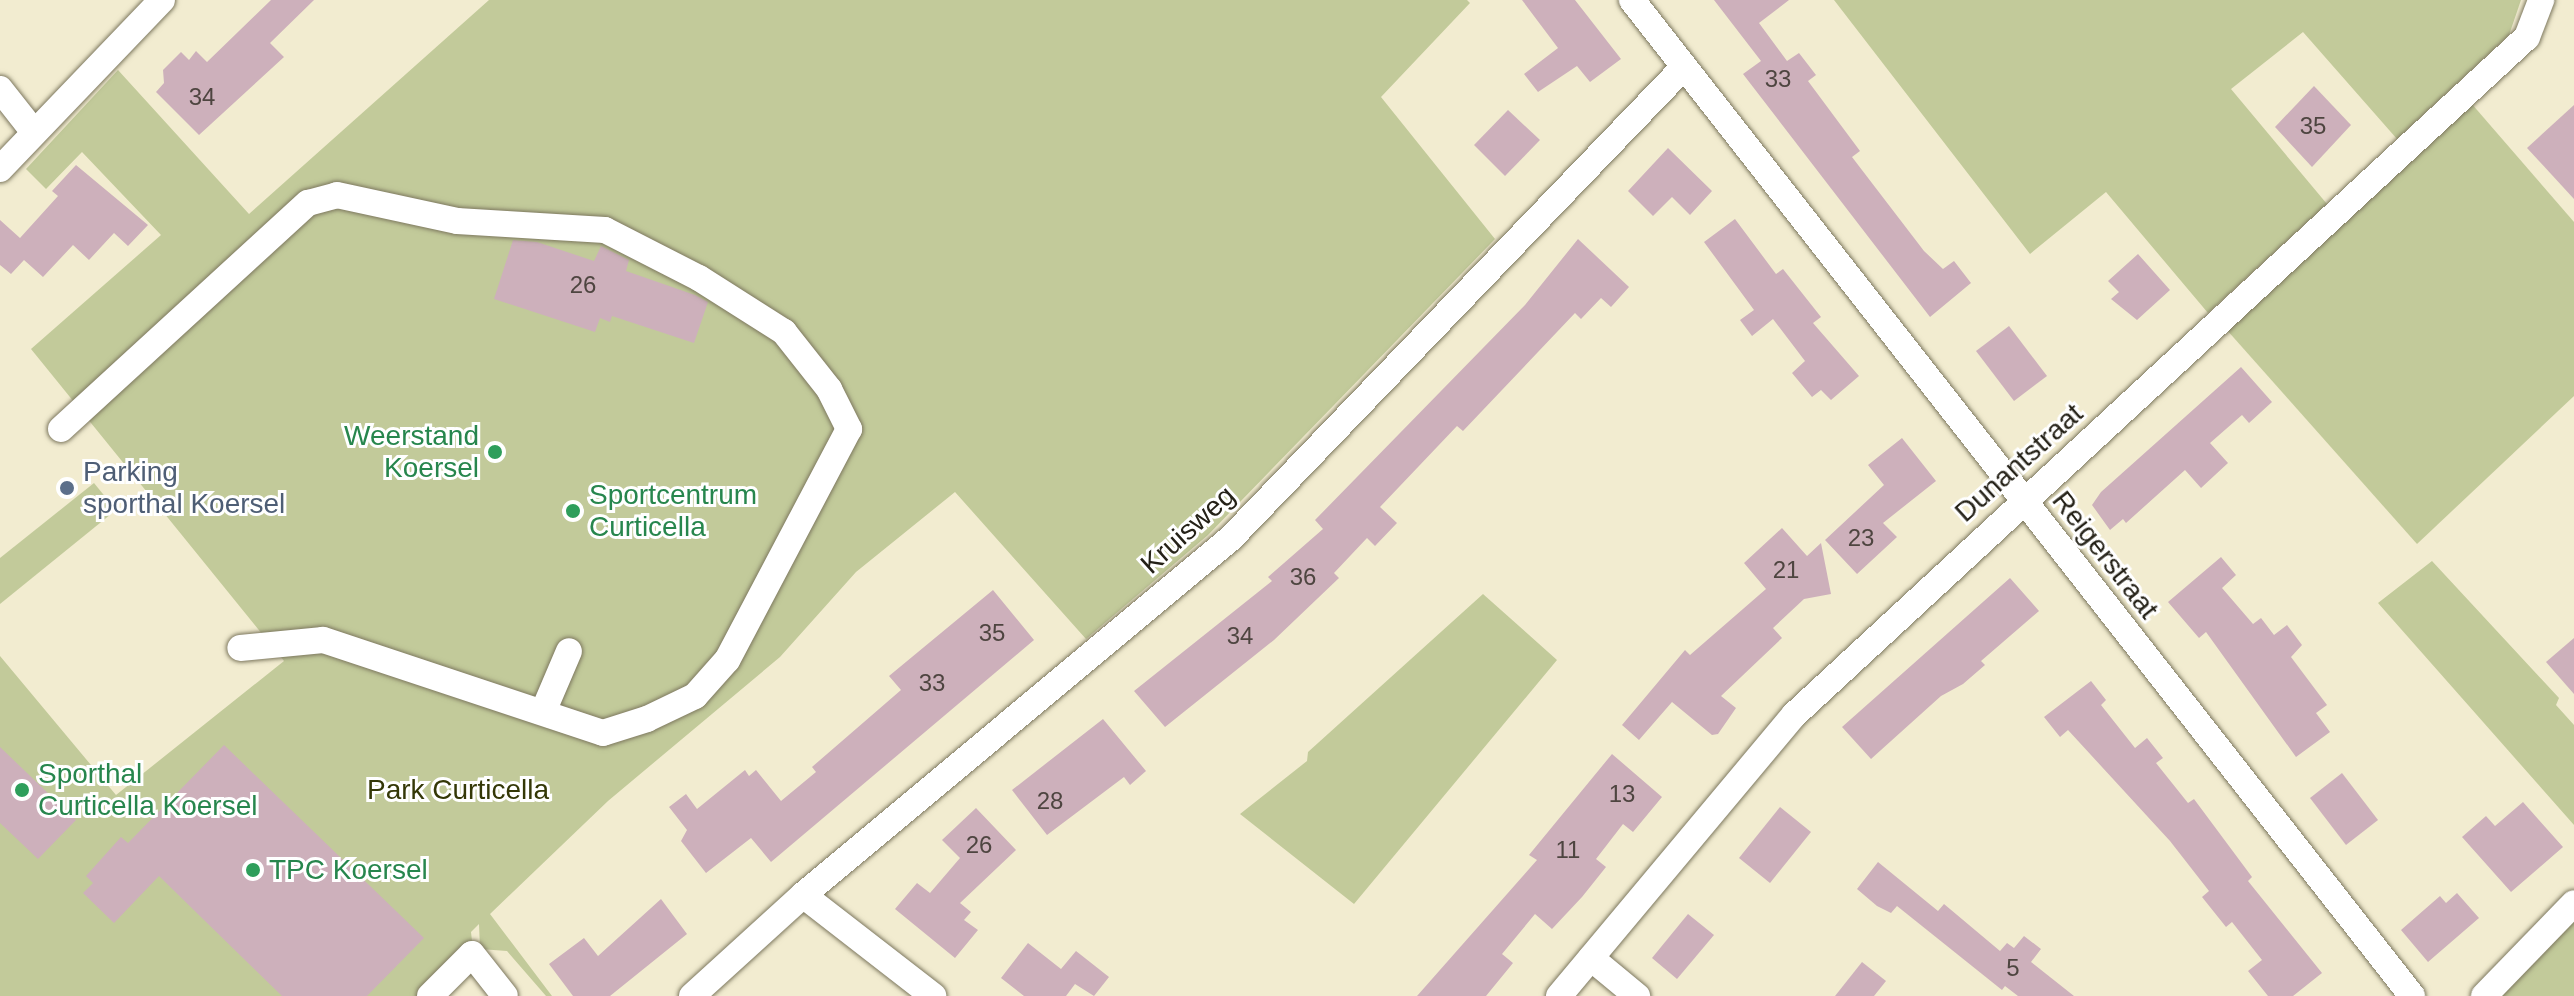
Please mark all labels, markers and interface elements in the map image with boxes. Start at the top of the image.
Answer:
house number: 33 [1765,65,1791,93]
house number: 34 [189,83,215,111]
house number: 35 [2300,112,2326,140]
house number: 26 [570,271,596,299]
street label: Dunantstraat [1948,397,2090,529]
place label: Weerstand Koersel [344,419,479,485]
marker: Weerstand Koersel [486,443,504,461]
place label: Parking sporthal Koersel [83,455,285,521]
place label: Sportcentrum Curticella [589,478,757,544]
marker: Parking sporthal Koersel [58,479,76,497]
street label: Kruisweg [1134,479,1242,581]
street label: Reigerstraat [2045,485,2165,625]
marker: Sportcentrum Curticella [564,502,582,520]
house number: 23 [1848,524,1874,552]
house number: 21 [1773,556,1799,584]
house number: 36 [1290,563,1316,591]
house number: 35 [979,619,1005,647]
house number: 34 [1227,622,1253,650]
house number: 33 [919,669,945,697]
place label: Sporthal Curticella Koersel [38,757,257,823]
park label: Park Curticella [367,773,549,807]
house number: 13 [1609,780,1635,808]
marker: Sporthal Curticella Koersel [13,781,31,799]
house number: 28 [1037,787,1063,815]
house number: 26 [966,831,992,859]
house number: 11 [1556,836,1580,864]
place label: TPC Koersel [269,853,428,887]
marker: TPC Koersel [244,861,262,879]
house number: 5 [2006,954,2020,982]

